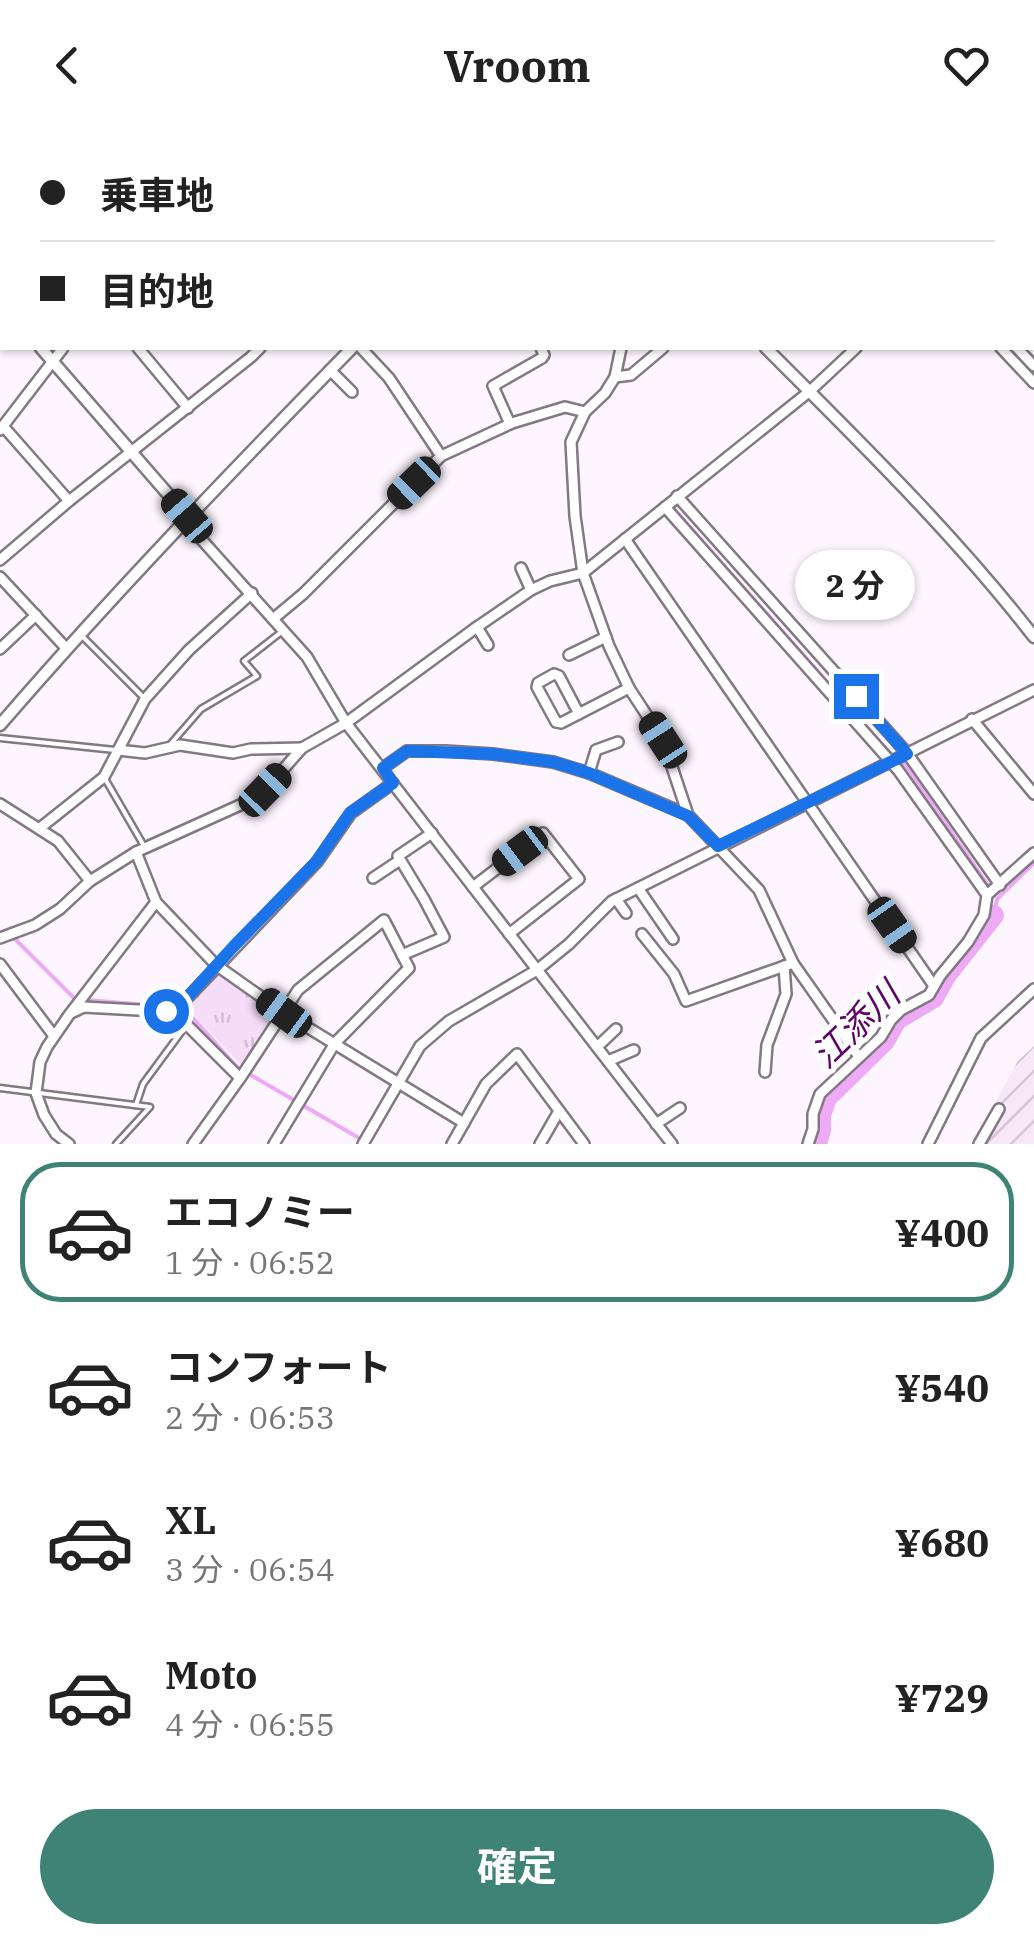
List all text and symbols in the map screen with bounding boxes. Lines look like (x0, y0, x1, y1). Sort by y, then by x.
text: Vroom (443, 36, 591, 94)
icon: back (40, 38, 95, 93)
icon: heart (939, 38, 994, 93)
text: 乗車地 (100, 170, 214, 219)
text: 目的地 (100, 266, 214, 315)
car (382, 451, 446, 515)
car (156, 484, 218, 548)
callout: 2 分 (796, 551, 916, 621)
text: 2 分 (826, 564, 884, 606)
route end (834, 674, 879, 719)
car (634, 707, 692, 773)
car (233, 758, 297, 822)
car (487, 821, 553, 881)
car (863, 892, 921, 958)
water label: 江添川 (802, 968, 912, 1077)
car (251, 983, 317, 1043)
route start (144, 989, 189, 1034)
icon: car (45, 1187, 135, 1277)
text: エコノミー (165, 1187, 355, 1236)
text: ¥400 (895, 1208, 989, 1257)
text: 1 分 · 06:52 (165, 1241, 335, 1283)
icon: car (45, 1342, 135, 1432)
text: コンフォート (165, 1342, 392, 1391)
text: ¥540 (895, 1363, 989, 1412)
text: 2 分 · 06:53 (165, 1396, 335, 1438)
text: XL (165, 1495, 216, 1544)
icon: car (45, 1497, 135, 1587)
text: ¥680 (895, 1518, 989, 1567)
text: 3 分 · 06:54 (165, 1548, 335, 1590)
text: Moto (165, 1650, 257, 1699)
icon: car (45, 1652, 135, 1742)
text: ¥729 (895, 1673, 989, 1722)
text: 4 分 · 06:55 (165, 1703, 335, 1745)
button: 確定 (40, 1809, 994, 1924)

